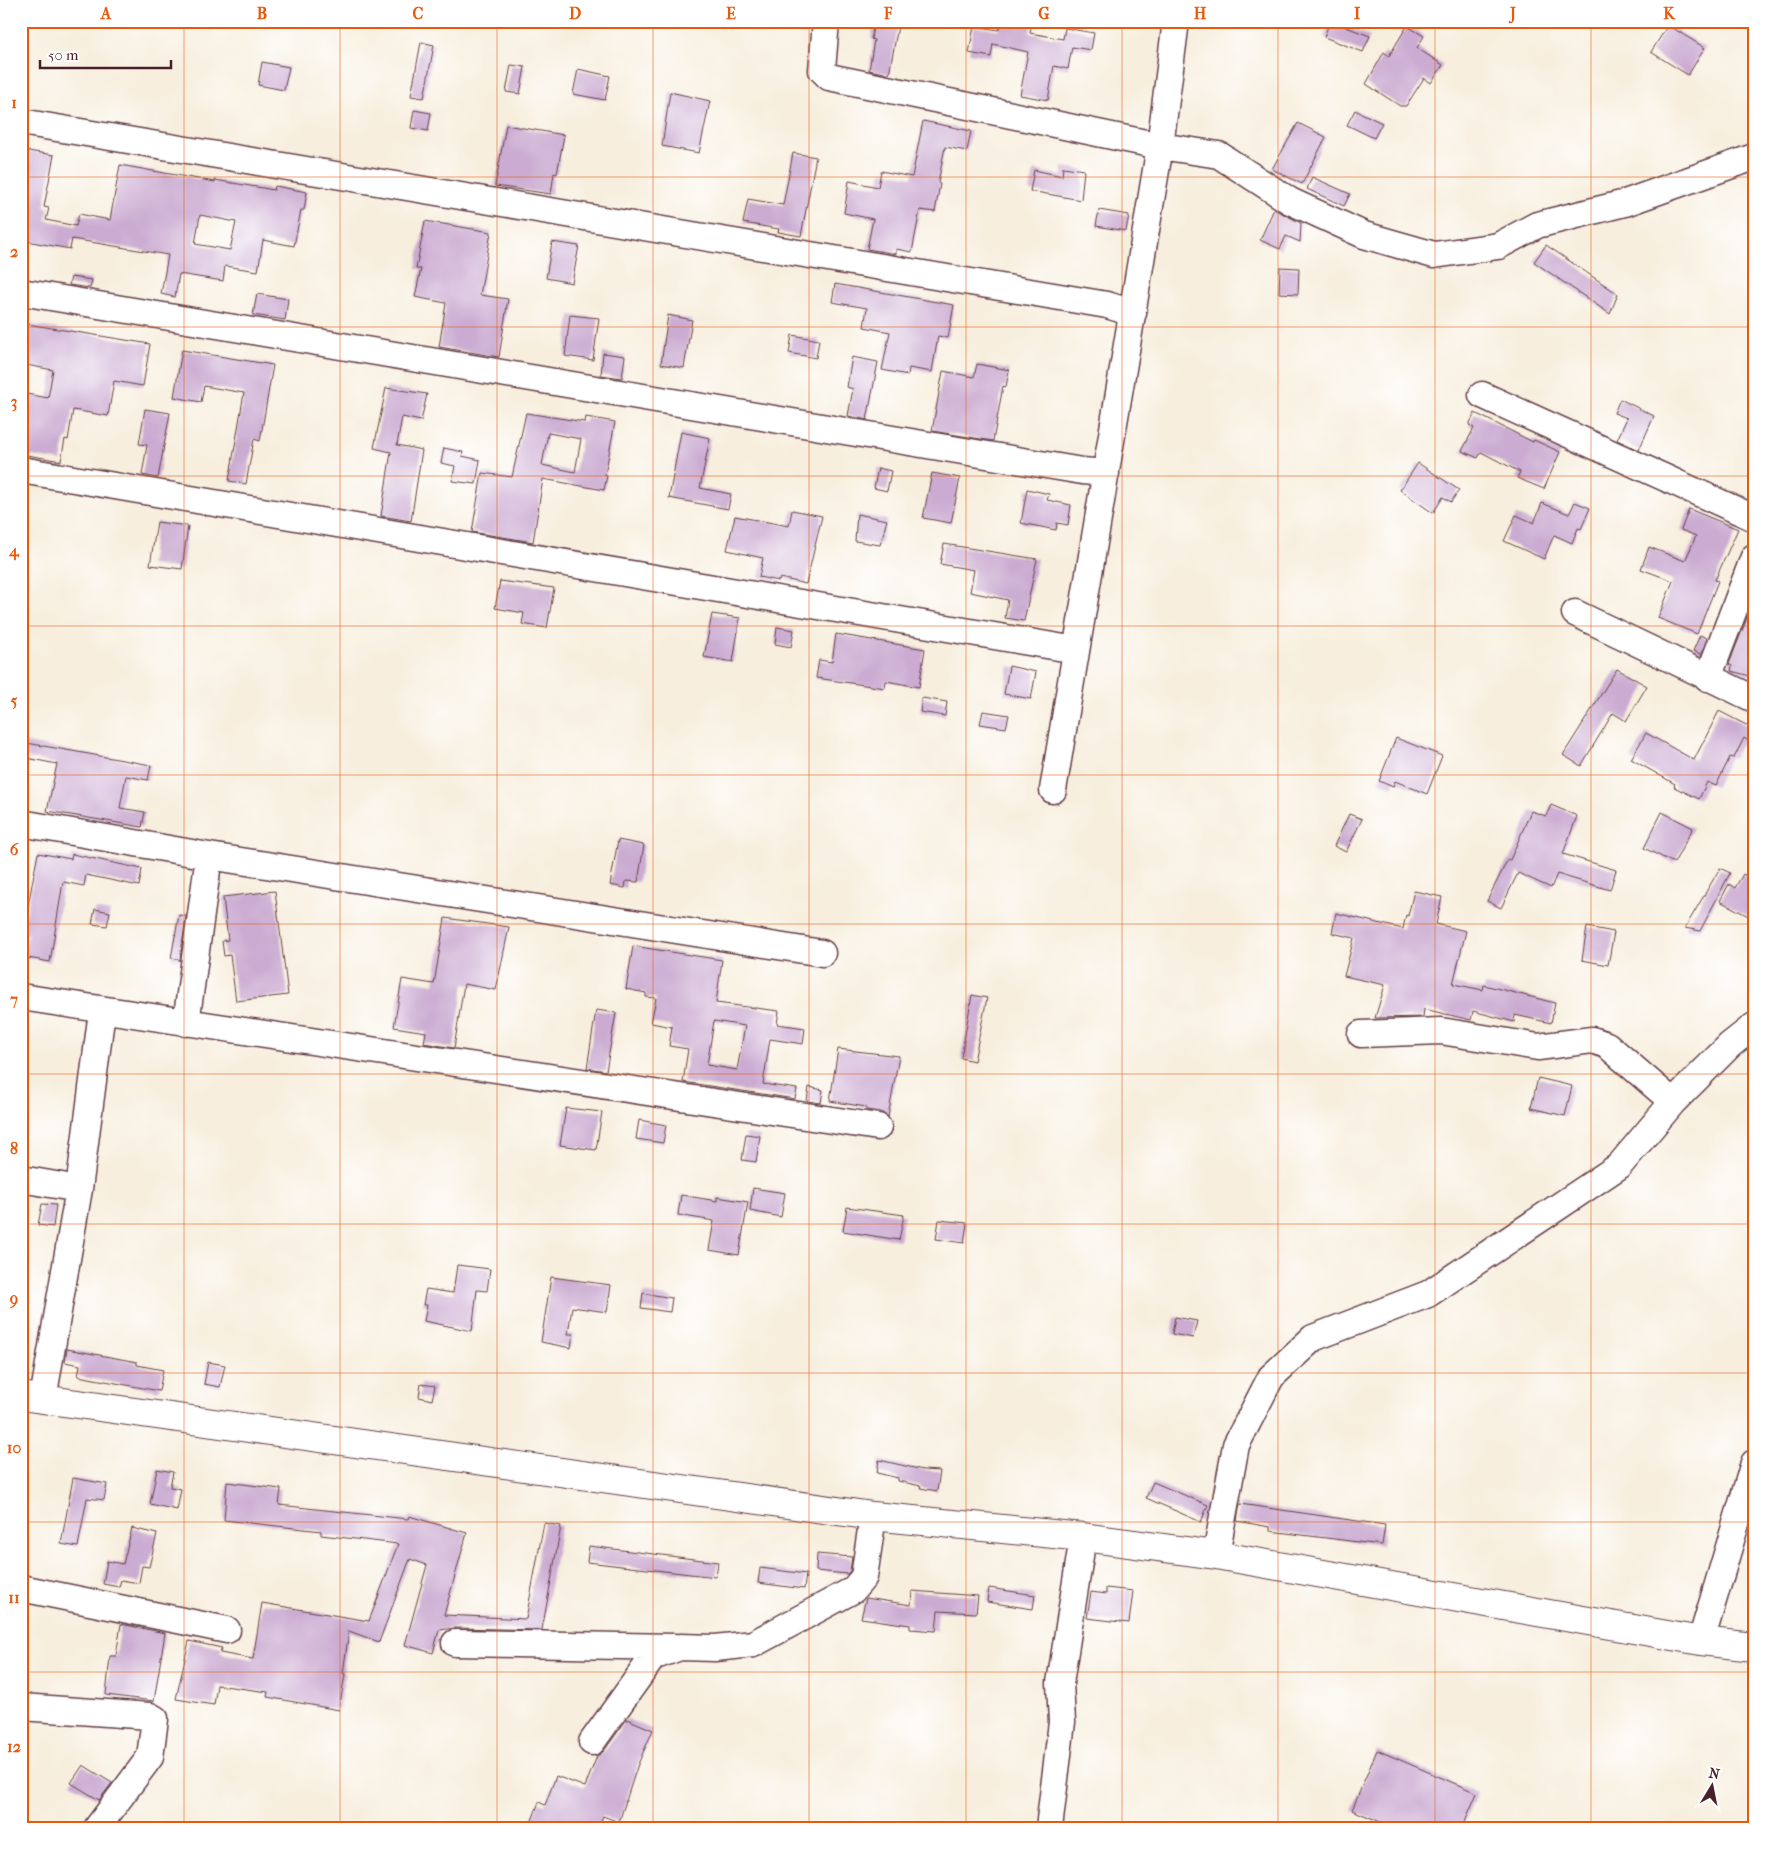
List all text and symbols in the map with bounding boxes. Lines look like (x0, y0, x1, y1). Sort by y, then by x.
text: A (100, 4, 112, 23)
text: B (257, 4, 267, 23)
text: C (413, 4, 424, 23)
text: D (569, 4, 581, 23)
text: E (726, 4, 736, 23)
text: F (883, 4, 893, 23)
text: G (1038, 4, 1050, 23)
text: H (1194, 4, 1207, 23)
text: I (1354, 4, 1361, 23)
text: J (1508, 4, 1516, 24)
text: K (1663, 4, 1676, 23)
scale bar (40, 38, 171, 70)
text: 50 m (48, 46, 79, 64)
text: 1 (11, 93, 17, 112)
text: 2 (10, 242, 18, 261)
text: 3 (11, 392, 17, 412)
text: 4 (8, 541, 20, 561)
text: 5 (11, 691, 18, 710)
text: 6 (10, 840, 19, 859)
text: 7 (9, 990, 18, 1009)
text: 8 (10, 1139, 18, 1158)
text: 9 (9, 1289, 18, 1309)
text: 10 (7, 1438, 21, 1457)
text: 11 (8, 1588, 20, 1607)
text: 12 (7, 1737, 21, 1756)
north arrow (1688, 1762, 1738, 1812)
text: N (1707, 1764, 1721, 1783)

